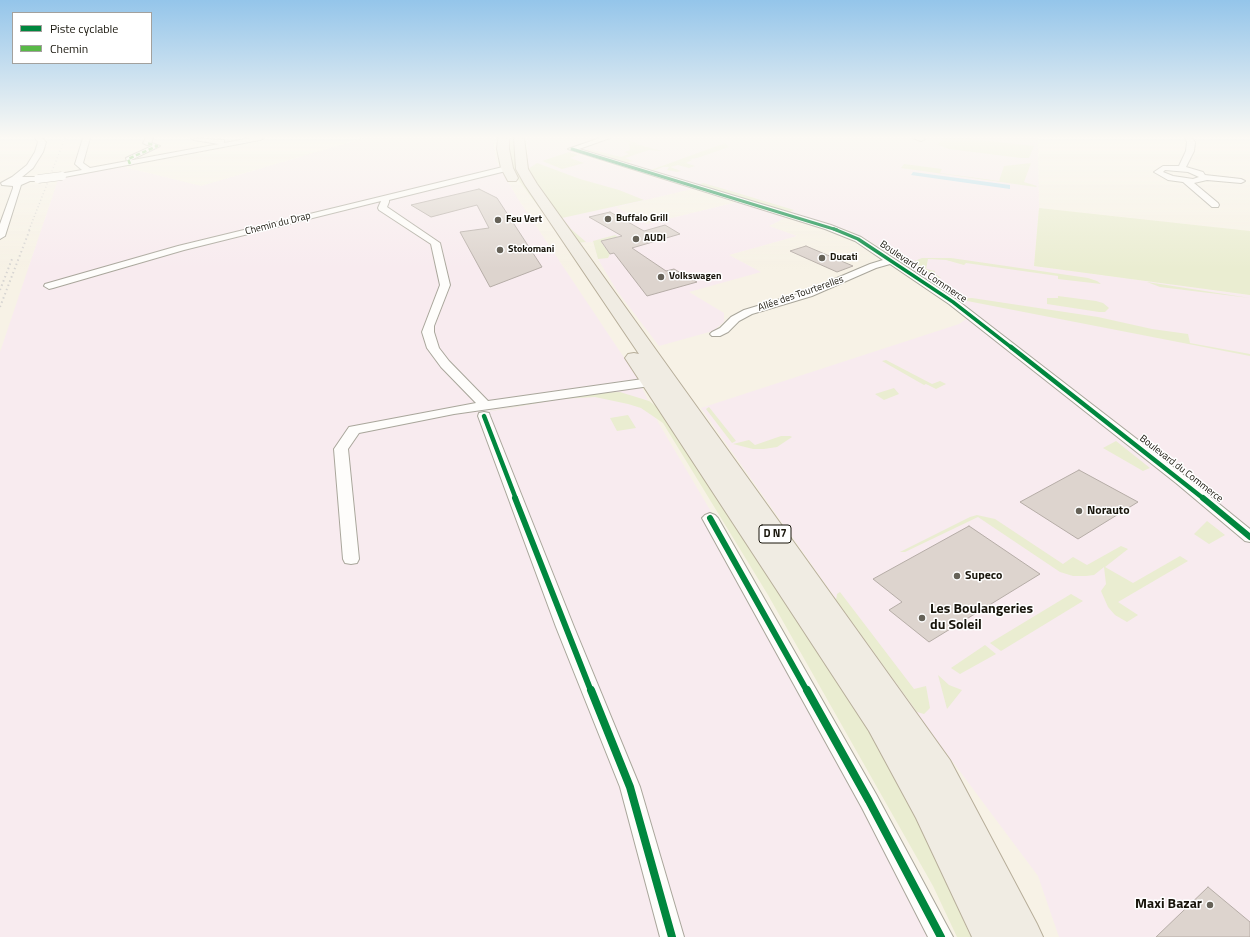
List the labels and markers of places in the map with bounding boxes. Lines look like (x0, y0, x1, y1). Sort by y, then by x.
place label: Buffalo Grill (616, 213, 668, 225)
place label: Feu Vert (506, 214, 542, 226)
marker: Buffalo Grill (603, 214, 613, 224)
marker: Feu Vert (493, 215, 503, 225)
place label: AUDI (644, 233, 666, 245)
marker: AUDI (631, 234, 641, 244)
place label: Stokomani (508, 244, 554, 256)
marker: Stokomani (495, 245, 505, 255)
place label: Ducati (830, 252, 858, 264)
marker: Ducati (817, 253, 827, 263)
place label: Volkswagen (669, 271, 721, 283)
marker: Volkswagen (656, 272, 666, 282)
place label: Norauto (1087, 504, 1130, 518)
marker: Norauto (1074, 506, 1084, 516)
place label: Supeco (965, 569, 1002, 583)
marker: Supeco (952, 571, 962, 581)
place label: Les Boulangeries du Soleil (930, 602, 1033, 634)
marker: Les Boulangeries du Soleil (917, 613, 927, 623)
place label: Maxi Bazar (1135, 897, 1202, 913)
marker: Maxi Bazar (1205, 900, 1215, 910)

